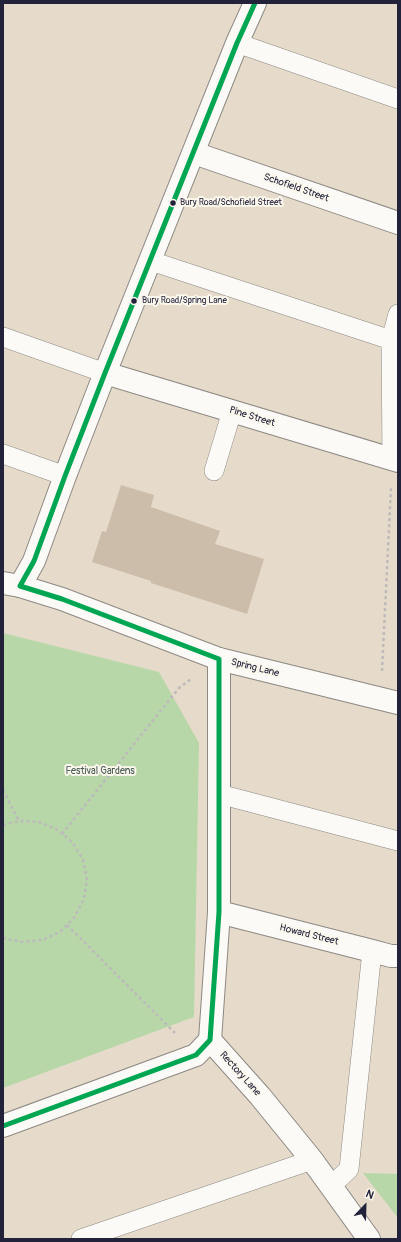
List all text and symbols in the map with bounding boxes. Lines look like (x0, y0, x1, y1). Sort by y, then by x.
street label: Schofield Street (262, 171, 330, 205)
marker: Bury Road/Schofield Street (168, 198, 178, 208)
place label: Bury Road/Schofield Street (180, 198, 282, 208)
marker: Bury Road/Spring Lane (129, 296, 139, 306)
place label: Bury Road/Spring Lane (142, 296, 227, 306)
street label: Pine Street (228, 404, 276, 430)
street label: Spring Lane (230, 656, 280, 680)
park label: Festival Gardens (65, 765, 135, 777)
street label: Howard Street (278, 922, 340, 948)
street label: Rectory Lane (217, 1049, 263, 1099)
north arrow (345, 1186, 385, 1226)
text: N (364, 1187, 376, 1202)

